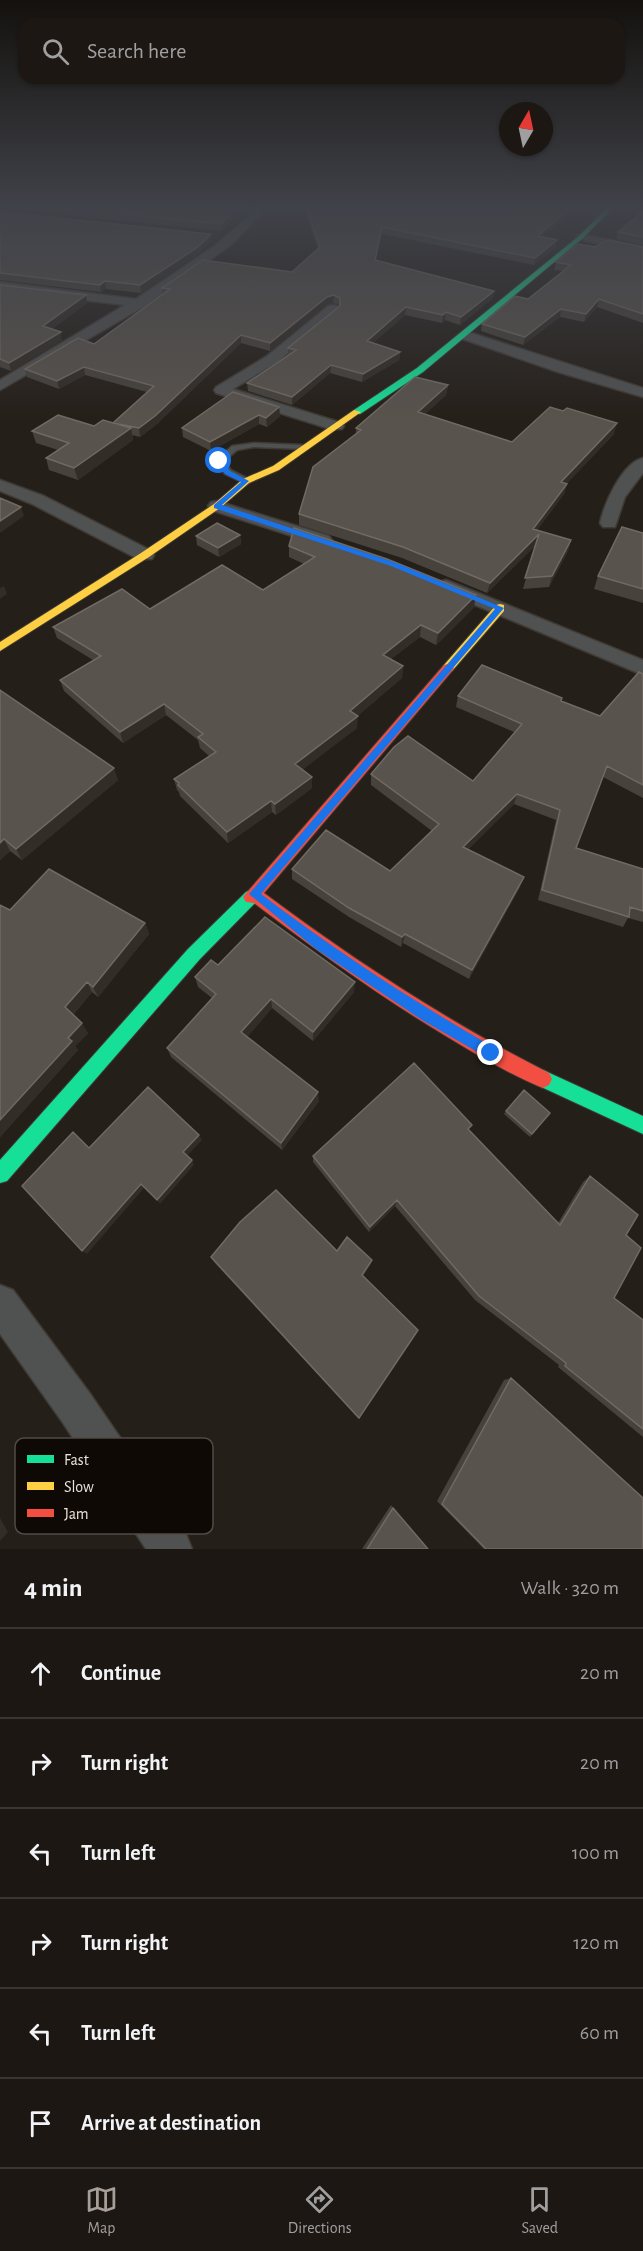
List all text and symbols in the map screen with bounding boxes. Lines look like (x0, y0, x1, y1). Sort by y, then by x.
search box (18, 18, 625, 84)
icon: search (39, 35, 72, 68)
text: Search here (87, 40, 186, 62)
north arrow (499, 102, 553, 156)
route start (205, 447, 231, 473)
route end (477, 1039, 503, 1065)
legend (15, 1438, 213, 1534)
text: Fast (64, 1452, 89, 1468)
text: Slow (64, 1479, 94, 1495)
text: Jam (64, 1506, 89, 1522)
text: 4 min (24, 1575, 83, 1601)
text: Walk · 320 m (521, 1578, 619, 1598)
icon: ahead (24, 1657, 57, 1690)
text: Continue (81, 1662, 161, 1684)
text: 20 m (580, 1663, 619, 1683)
icon: right (24, 1747, 57, 1780)
text: Turn right (81, 1752, 168, 1774)
text: 20 m (580, 1753, 619, 1773)
icon: left (24, 1837, 57, 1870)
text: Turn left (81, 1842, 155, 1864)
text: 100 m (572, 1843, 619, 1863)
icon: right (24, 1927, 57, 1960)
text: Turn right (81, 1932, 168, 1954)
text: 120 m (573, 1933, 619, 1953)
icon: left (24, 2017, 57, 2050)
text: Turn left (81, 2022, 155, 2044)
text: 60 m (580, 2023, 619, 2043)
icon: arrive (24, 2107, 57, 2140)
text: Arrive at destination (81, 2112, 261, 2134)
tab: Map (85, 2183, 118, 2238)
tab: Directions (288, 2183, 352, 2238)
tab: Saved (521, 2183, 558, 2238)

